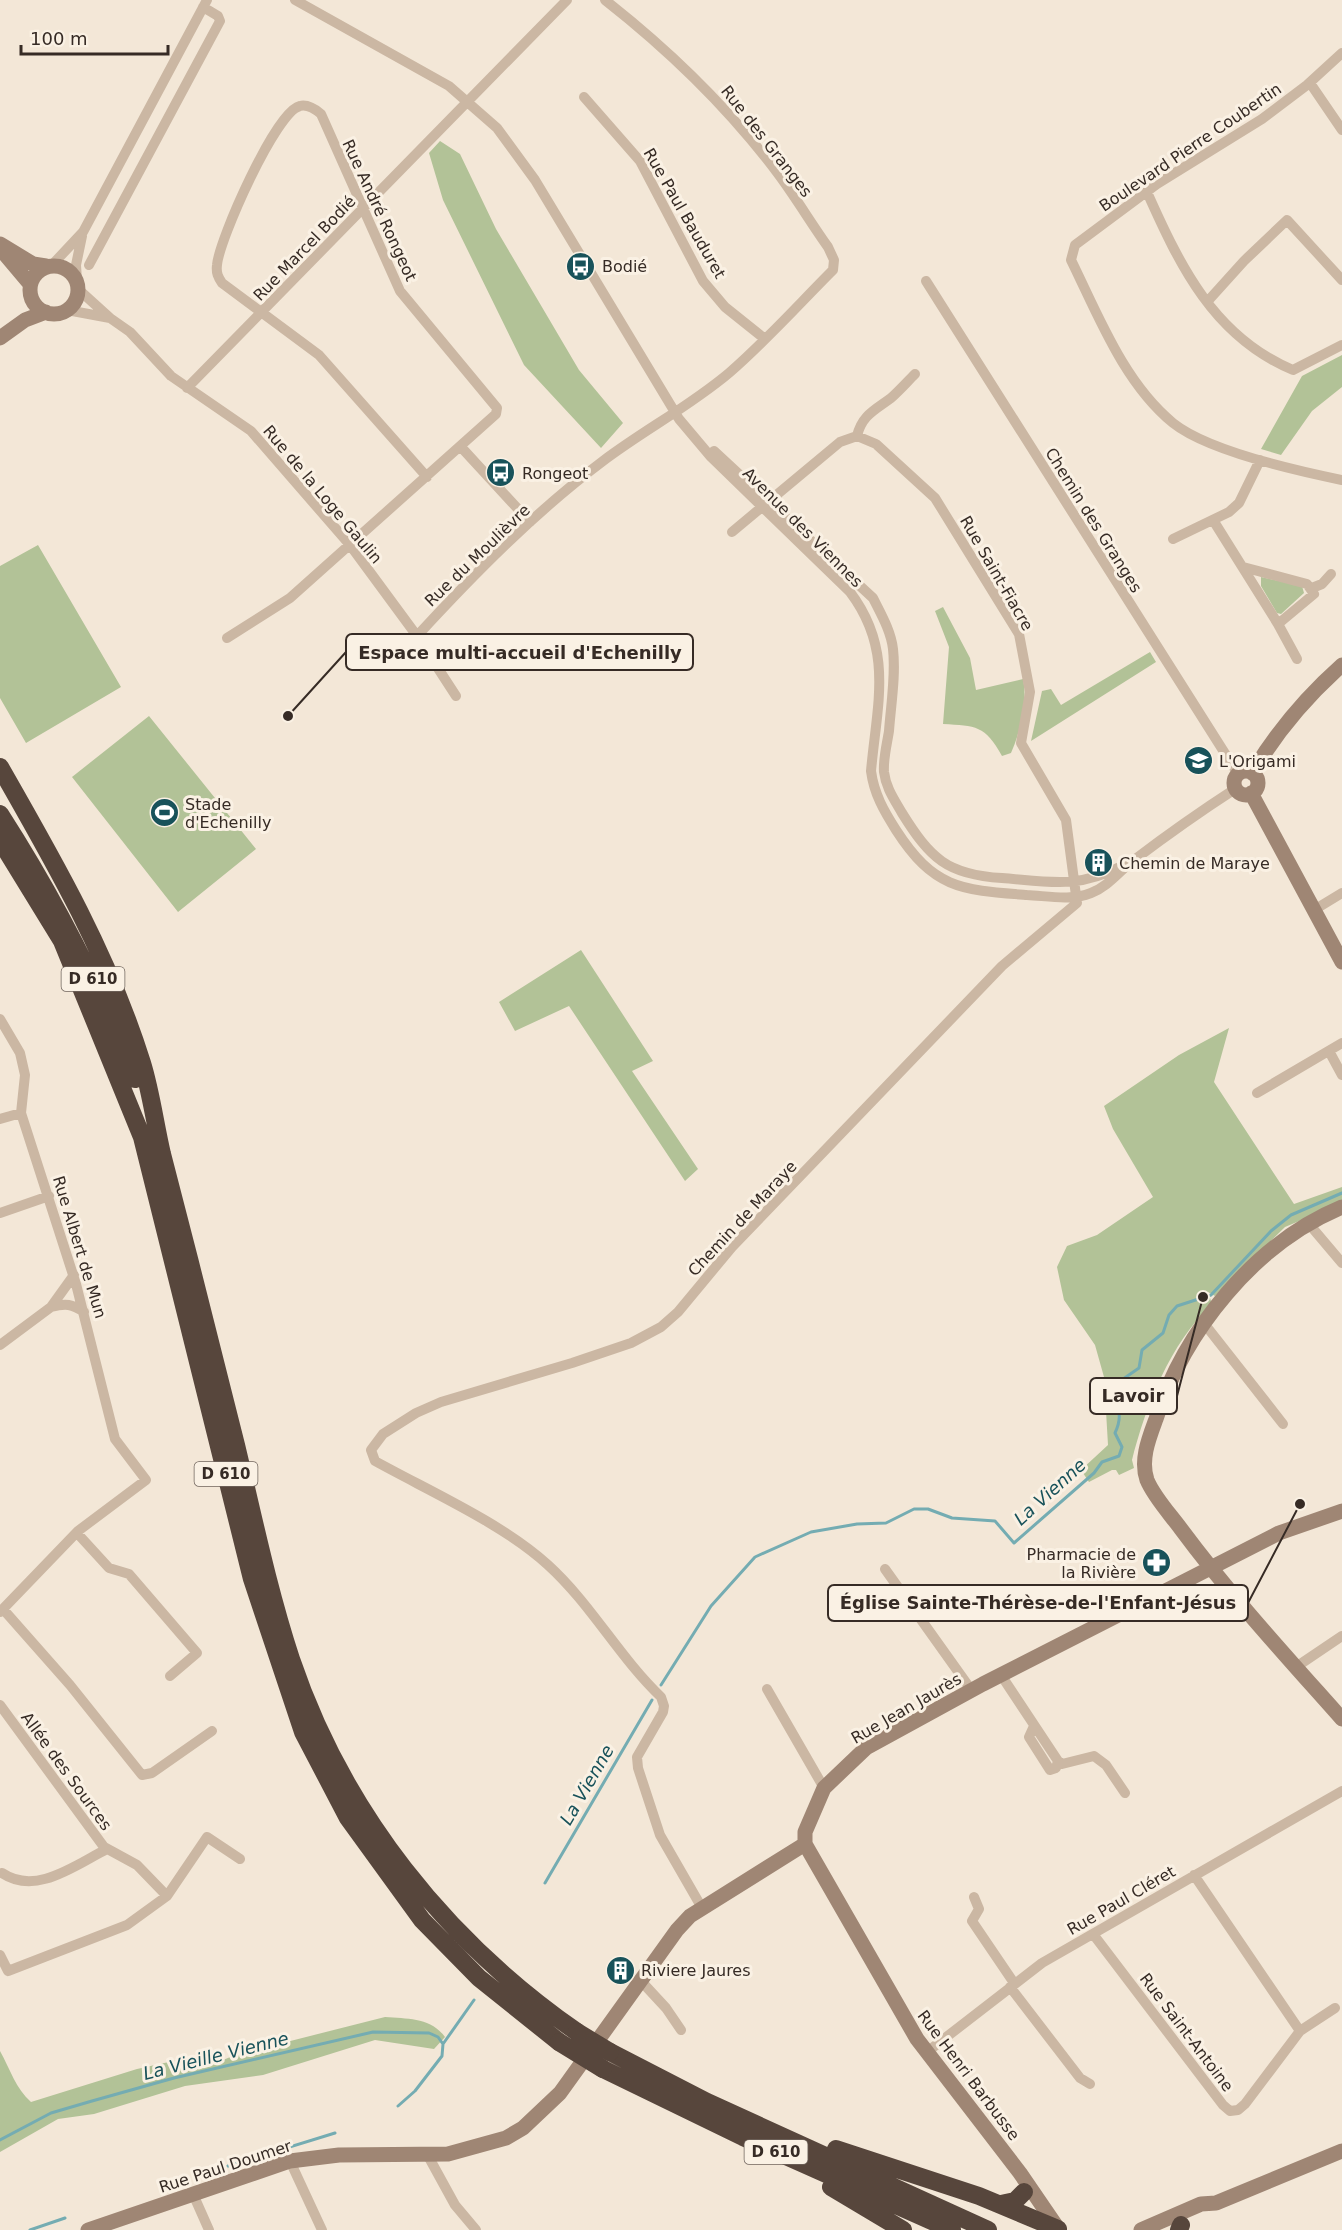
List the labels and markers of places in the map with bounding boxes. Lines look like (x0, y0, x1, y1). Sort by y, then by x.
bus stop icon: Bodié (565, 250, 597, 282)
place label: Bodié (602, 257, 647, 276)
bus stop icon: Rongeot (485, 457, 517, 489)
place label: Rongeot (522, 464, 588, 483)
callout: Espace multi-accueil d'Echenilly (346, 634, 693, 670)
school or university icon: L'Origami (1182, 745, 1214, 777)
place label: L'Origami (1219, 752, 1296, 771)
place label: Stade d'Echenilly (185, 795, 271, 832)
sports icon: Stade d'Echenilly (148, 797, 180, 829)
building icon: Chemin de Maraye (1082, 847, 1114, 879)
place label: Chemin de Maraye (1119, 854, 1270, 873)
callout: Lavoir (1090, 1378, 1177, 1414)
place label: Pharmacie de la Rivière (1027, 1545, 1136, 1582)
pharmacy icon: Pharmacie de la Rivière (1141, 1547, 1173, 1579)
callout: Église Sainte-Thérèse-de-l'Enfant-Jésus (828, 1585, 1248, 1621)
building icon: Riviere Jaures (604, 1954, 636, 1986)
place label: Riviere Jaures (641, 1961, 751, 1980)

